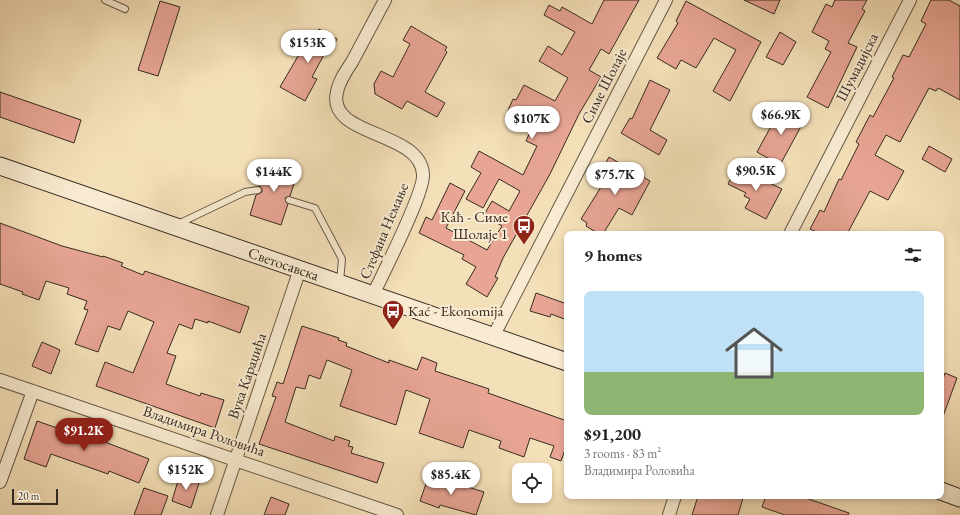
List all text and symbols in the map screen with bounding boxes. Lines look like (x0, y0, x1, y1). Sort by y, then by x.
street label: Шумадијска (831, 29, 882, 104)
pin: $153K (280, 30, 336, 64)
text: $153K (290, 34, 326, 51)
street label: Симе Шолаје (577, 45, 631, 126)
pin: $66.9K (748, 102, 814, 136)
pin: $107K (504, 106, 560, 140)
text: $66.9K (761, 106, 801, 123)
text: $107K (514, 110, 550, 127)
pin: $90.5K (723, 158, 789, 192)
pin: $144K (246, 159, 302, 193)
pin: $75.7K (582, 162, 648, 196)
text: $90.5K (736, 162, 776, 179)
text: $144K (256, 163, 292, 180)
text: $75.7K (595, 166, 635, 183)
street label: Стефана Немање (355, 180, 412, 282)
place label: Каћ - Симе Шолаје 1 (440, 207, 508, 243)
bus stop icon: Каћ - Симе Шолаје 1 (511, 213, 537, 246)
street label: Светосавска (246, 243, 322, 285)
text: 9 homes (584, 244, 642, 266)
icon: filters (902, 244, 924, 266)
bus stop icon: Kać - Ekonomija (380, 298, 406, 331)
place label: Kać - Ekonomija (408, 301, 503, 320)
icon: home (718, 317, 790, 389)
street label: Вука Караџића (223, 330, 270, 421)
street label: Владимира Роловића (141, 401, 268, 460)
pin: $91.2K (51, 418, 117, 452)
text: $91.2K (64, 422, 104, 439)
text: $91,200 (584, 423, 641, 445)
text: 3 rooms · 83 m² (584, 445, 661, 462)
pin: $152K (158, 457, 214, 491)
text: $152K (168, 461, 204, 478)
pin: $85.4K (418, 462, 484, 496)
text: Владимира Роловића (584, 462, 695, 479)
map controls (512, 463, 552, 503)
button: locate (512, 463, 552, 503)
text: $85.4K (431, 466, 471, 483)
scale bar (12, 487, 58, 506)
text: 20 m (18, 489, 39, 503)

